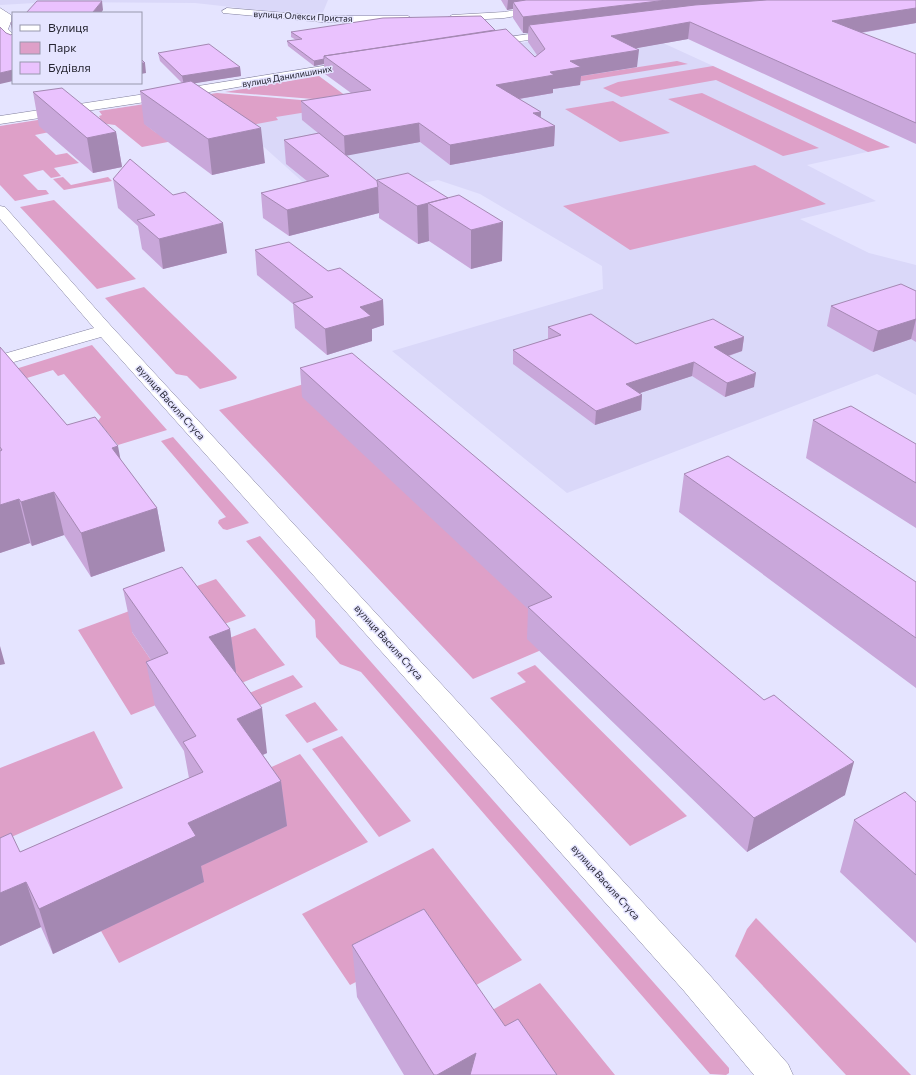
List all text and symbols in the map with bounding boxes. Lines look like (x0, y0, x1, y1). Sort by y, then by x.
street label: вулиця Олекси Пристая (253, 8, 353, 24)
legend (12, 12, 142, 84)
text: Вулиця (48, 20, 89, 34)
text: Парк (48, 40, 77, 54)
text: Будівля (48, 60, 91, 74)
street label: вулиця Данилишиних (241, 63, 333, 89)
street label: вулиця Василя Стуса (134, 362, 208, 442)
street label: вулиця Василя Стуса (352, 602, 426, 682)
street label: вулиця Василя Стуса (569, 842, 643, 922)

